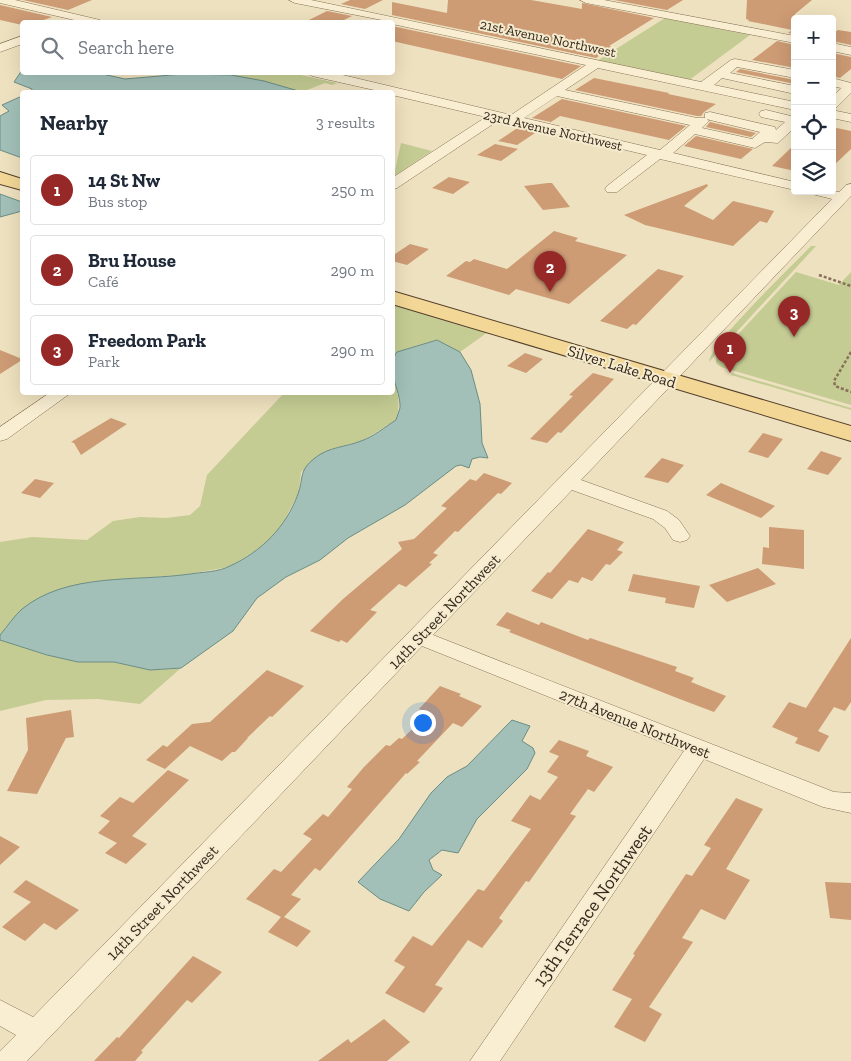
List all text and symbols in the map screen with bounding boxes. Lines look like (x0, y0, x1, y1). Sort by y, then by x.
map controls (791, 15, 836, 195)
button: + (791, 15, 836, 60)
street label: 21st Avenue Northwest (478, 16, 618, 61)
search box (20, 20, 395, 75)
icon: search (38, 34, 66, 62)
text: Search here (78, 36, 174, 59)
button: − (791, 60, 836, 105)
button: locate (791, 105, 836, 150)
street label: 23rd Avenue Northwest (482, 106, 625, 155)
text: Nearby (40, 110, 108, 135)
text: 3 results (316, 113, 375, 132)
button: layers (791, 150, 836, 195)
text: 14 St Nw (88, 169, 160, 192)
text: 1 (54, 181, 60, 200)
text: 250 m (331, 181, 374, 200)
text: Bus stop (88, 192, 147, 211)
text: Bru House (88, 249, 176, 272)
pin: 2 (534, 251, 566, 292)
text: 2 (53, 261, 61, 280)
text: 290 m (331, 261, 374, 280)
text: Café (88, 272, 119, 291)
pin: 3 (778, 296, 810, 337)
text: Freedom Park (88, 329, 206, 352)
pin: 1 (714, 332, 746, 373)
text: 3 (53, 341, 61, 360)
text: 290 m (331, 341, 374, 360)
street label: Silver Lake Road (565, 341, 679, 392)
text: Park (88, 352, 120, 371)
street label: 14th Street Northwest (385, 550, 504, 673)
street label: 27th Avenue Northwest (556, 684, 713, 763)
your location (410, 710, 436, 736)
street label: 13th Terrace Northwest (528, 820, 657, 991)
street label: 14th Street Northwest (103, 841, 222, 964)

